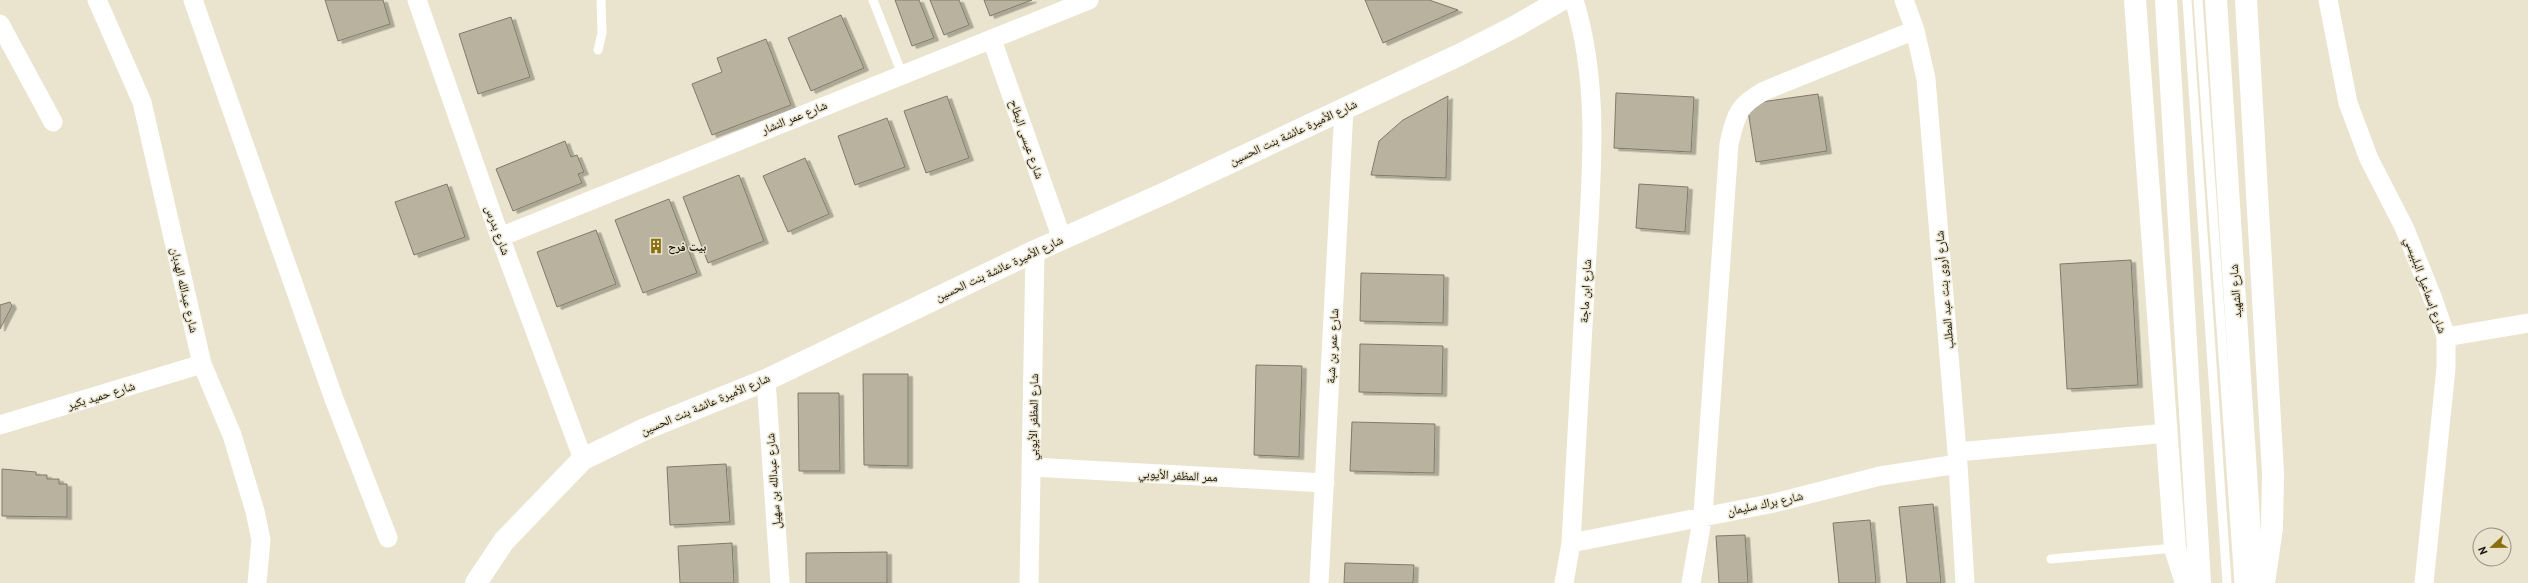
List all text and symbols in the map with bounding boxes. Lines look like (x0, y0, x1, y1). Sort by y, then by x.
street label: شارع الأميرة عائشة بنت الحسين (1227, 96, 1360, 169)
street label: شارع عمر النشار (758, 97, 830, 138)
street label: شارع عيسى البطاح (1005, 97, 1048, 181)
street label: شارع بدرس (481, 203, 514, 257)
street label: شارع أروى بنت عبد المطلب (1931, 230, 1958, 350)
street label: شارع الأميرة عائشة بنت الحسين (933, 232, 1066, 305)
street label: شارع إسماعيل البلبيسي (2399, 235, 2450, 336)
building icon: بيت فرح (647, 237, 665, 255)
place label: بيت فرح (668, 239, 706, 255)
street label: شارع عبدالله الهدبان (167, 246, 202, 335)
street label: شارع ابن ماجة (1576, 259, 1595, 323)
street label: شارع الشهيد (2226, 263, 2245, 318)
street label: شارع عمر بن شبة (1323, 308, 1342, 384)
street label: شارع الأميرة عائشة بنت الحسين (638, 370, 773, 439)
street label: شارع المظفر الأيوبي (1025, 373, 1044, 461)
street label: شارع حميد بكير (64, 378, 137, 414)
street label: شارع عبدالله بن سهيل (762, 433, 785, 529)
street label: ممر المظفر الأيوبي (1138, 465, 1218, 488)
street label: شارع براك سليمان (1726, 488, 1805, 519)
north arrow (2472, 527, 2512, 567)
text: N (2475, 545, 2491, 557)

